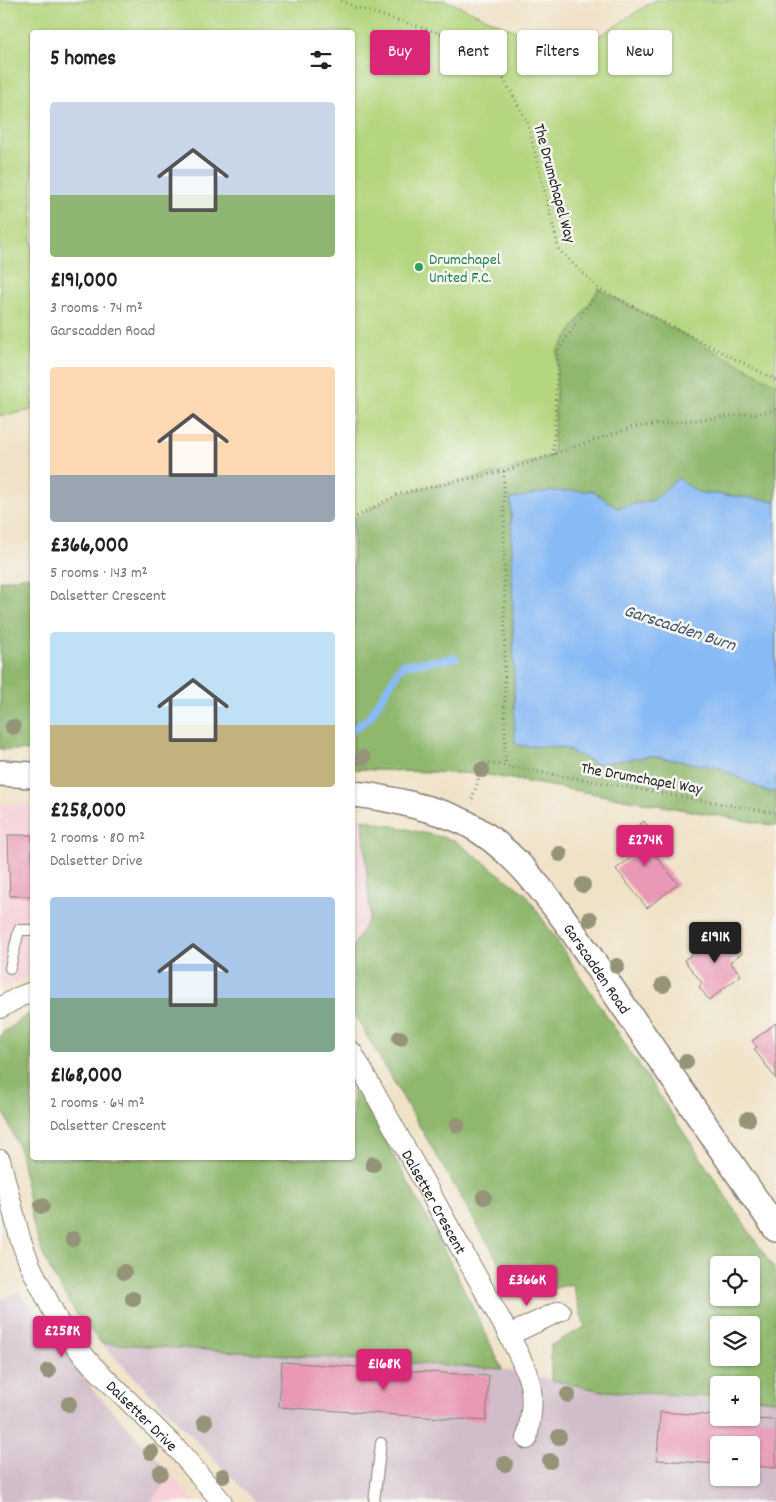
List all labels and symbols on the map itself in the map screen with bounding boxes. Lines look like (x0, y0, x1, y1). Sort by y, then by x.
street label: The Drumchapel Way (527, 121, 581, 246)
place label: Drumchapel United F.C. (429, 249, 501, 290)
marker: Drumchapel United F.C. (413, 261, 425, 273)
water label: Garscadden Burn (620, 600, 739, 659)
street label: The Drumchapel Way (579, 757, 705, 802)
pin: £274K (610, 824, 680, 867)
street label: Garscadden Road (556, 919, 635, 1019)
pin: £191K (680, 922, 750, 964)
street label: Dalsetter Crescent (395, 1146, 471, 1259)
pin: £366K (492, 1264, 562, 1307)
pin: £258K (27, 1316, 97, 1358)
pin: £168K (349, 1348, 419, 1391)
street label: Dalsetter Drive (100, 1376, 182, 1458)

